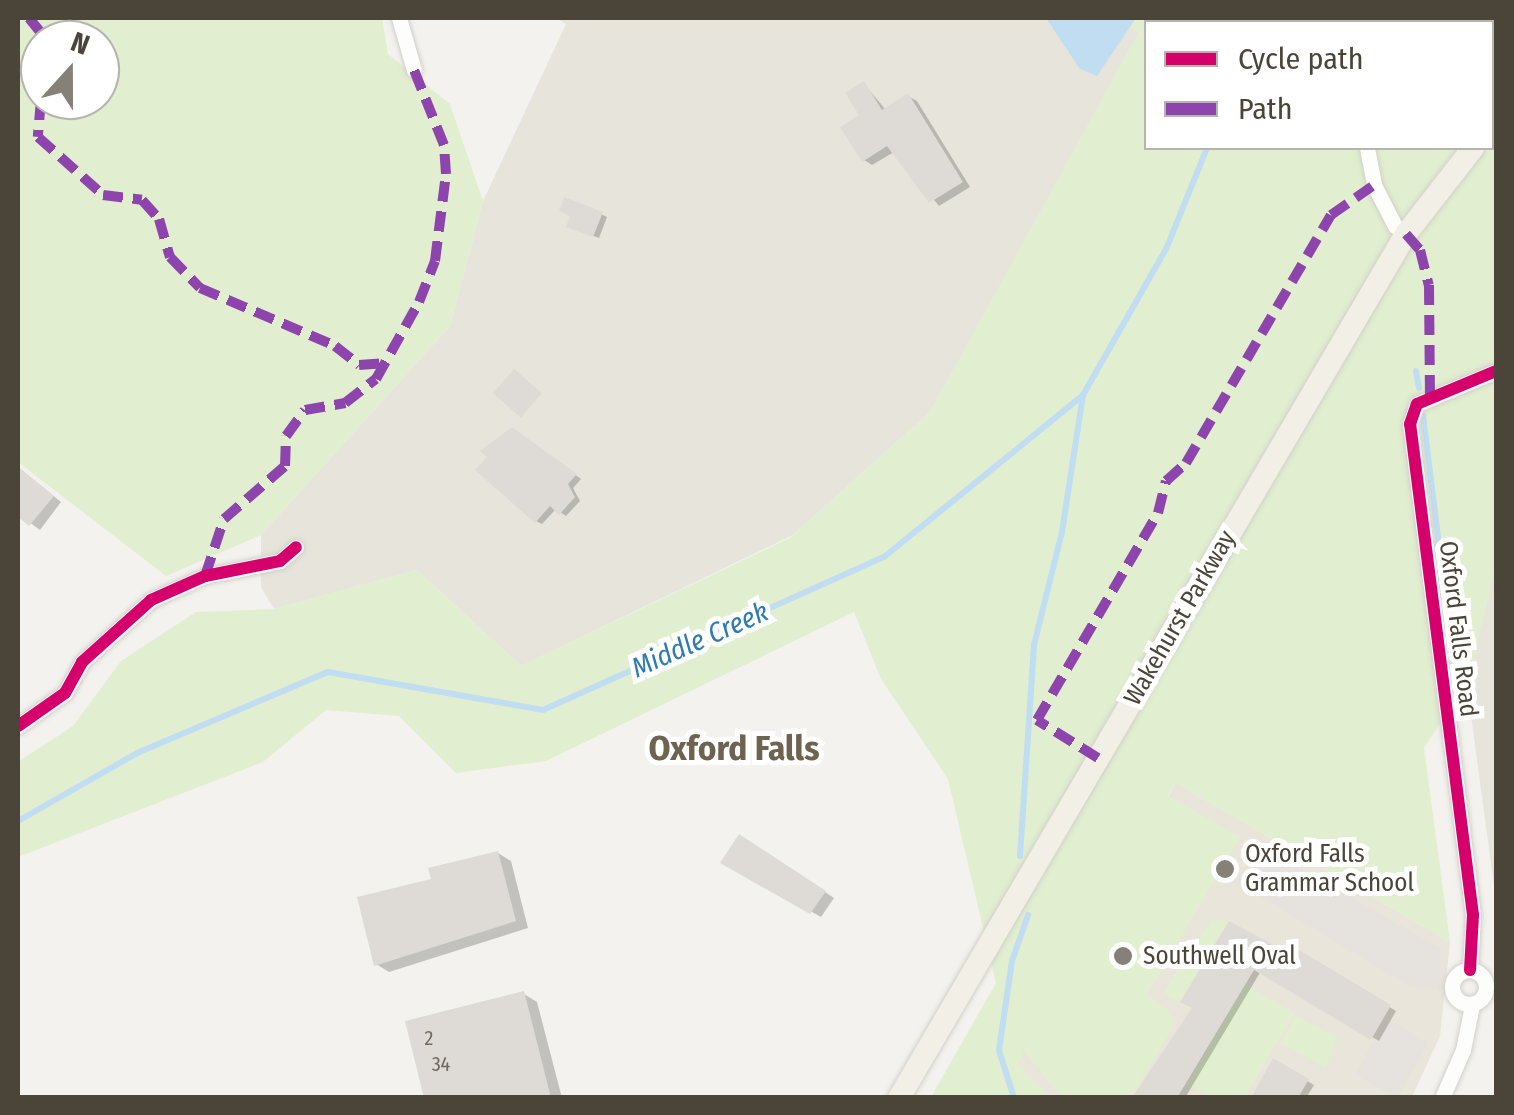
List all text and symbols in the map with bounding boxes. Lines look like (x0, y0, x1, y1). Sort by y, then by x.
north arrow (20, 20, 120, 120)
legend (1144, 20, 1494, 150)
text: N (66, 25, 94, 62)
text: Cycle path (1238, 41, 1364, 77)
text: Path (1238, 91, 1292, 127)
street label: Wakehurst Parkway (1118, 525, 1242, 711)
street label: Oxford Falls Road (1432, 539, 1484, 719)
water label: Middle Creek (626, 595, 774, 685)
district label: Oxford Falls (649, 727, 819, 769)
place label: Oxford Falls Grammar School (1245, 840, 1414, 899)
marker: Oxford Falls Grammar School (1214, 858, 1236, 880)
place label: Southwell Oval (1143, 941, 1296, 971)
marker: Southwell Oval (1112, 945, 1134, 967)
house number: 2 (425, 1026, 433, 1050)
house number: 34 (432, 1052, 450, 1076)

